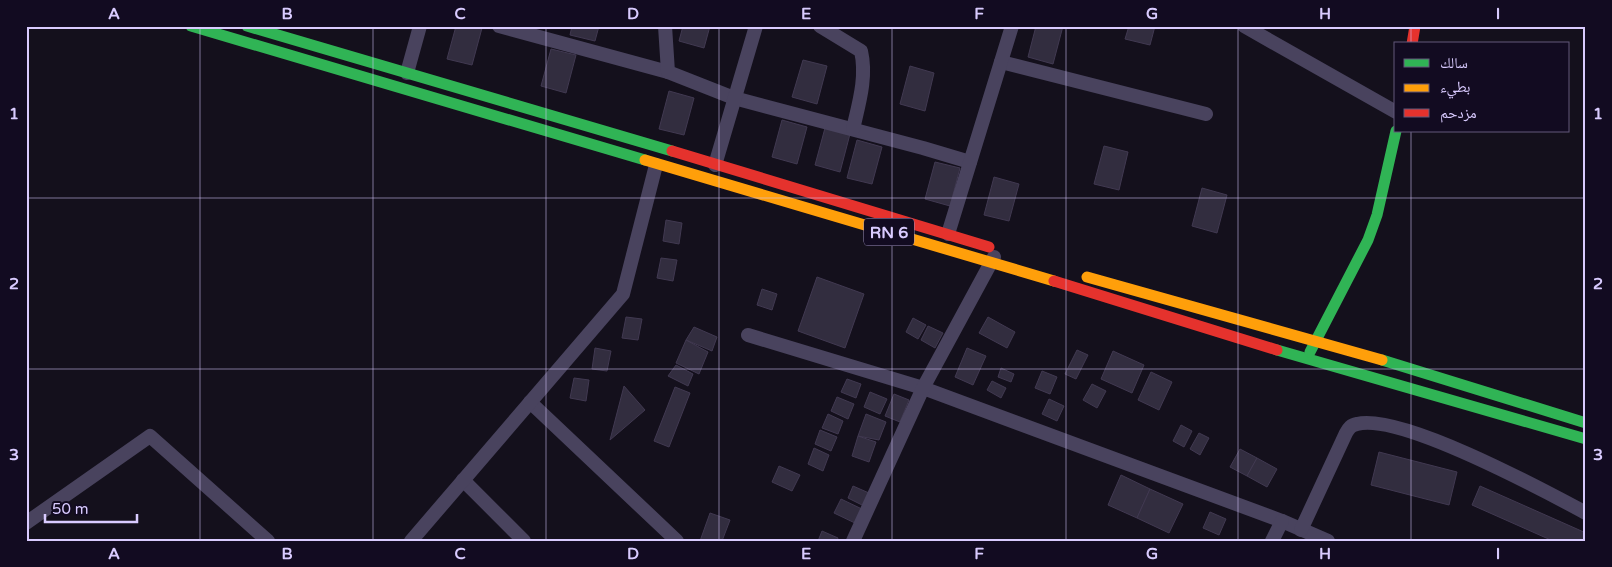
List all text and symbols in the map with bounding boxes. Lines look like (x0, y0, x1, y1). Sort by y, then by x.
text: A (108, 4, 120, 24)
text: B (281, 4, 293, 24)
text: C (454, 4, 466, 24)
text: D (627, 4, 639, 24)
text: E (801, 4, 811, 24)
text: F (974, 4, 984, 24)
text: G (1146, 4, 1158, 24)
text: H (1319, 4, 1331, 24)
text: I (1496, 4, 1500, 24)
legend (1394, 42, 1570, 132)
text: سالك (1440, 54, 1468, 72)
text: بطيء (1440, 78, 1470, 99)
text: 1 (9, 104, 19, 124)
text: مزدحم (1440, 104, 1477, 123)
text: 1 (1593, 104, 1603, 124)
road number: RN 6 (864, 218, 914, 246)
text: 2 (9, 274, 19, 294)
text: 2 (1593, 274, 1603, 294)
text: 3 (9, 445, 19, 465)
text: 3 (1593, 445, 1603, 465)
scale bar (45, 492, 138, 524)
text: 50 m (52, 500, 89, 518)
text: A (108, 544, 120, 564)
text: B (281, 544, 293, 564)
text: C (454, 544, 466, 564)
text: D (627, 544, 639, 564)
text: E (801, 544, 811, 564)
text: F (974, 544, 984, 564)
text: G (1146, 544, 1158, 564)
text: H (1319, 544, 1331, 564)
text: I (1496, 544, 1500, 564)

